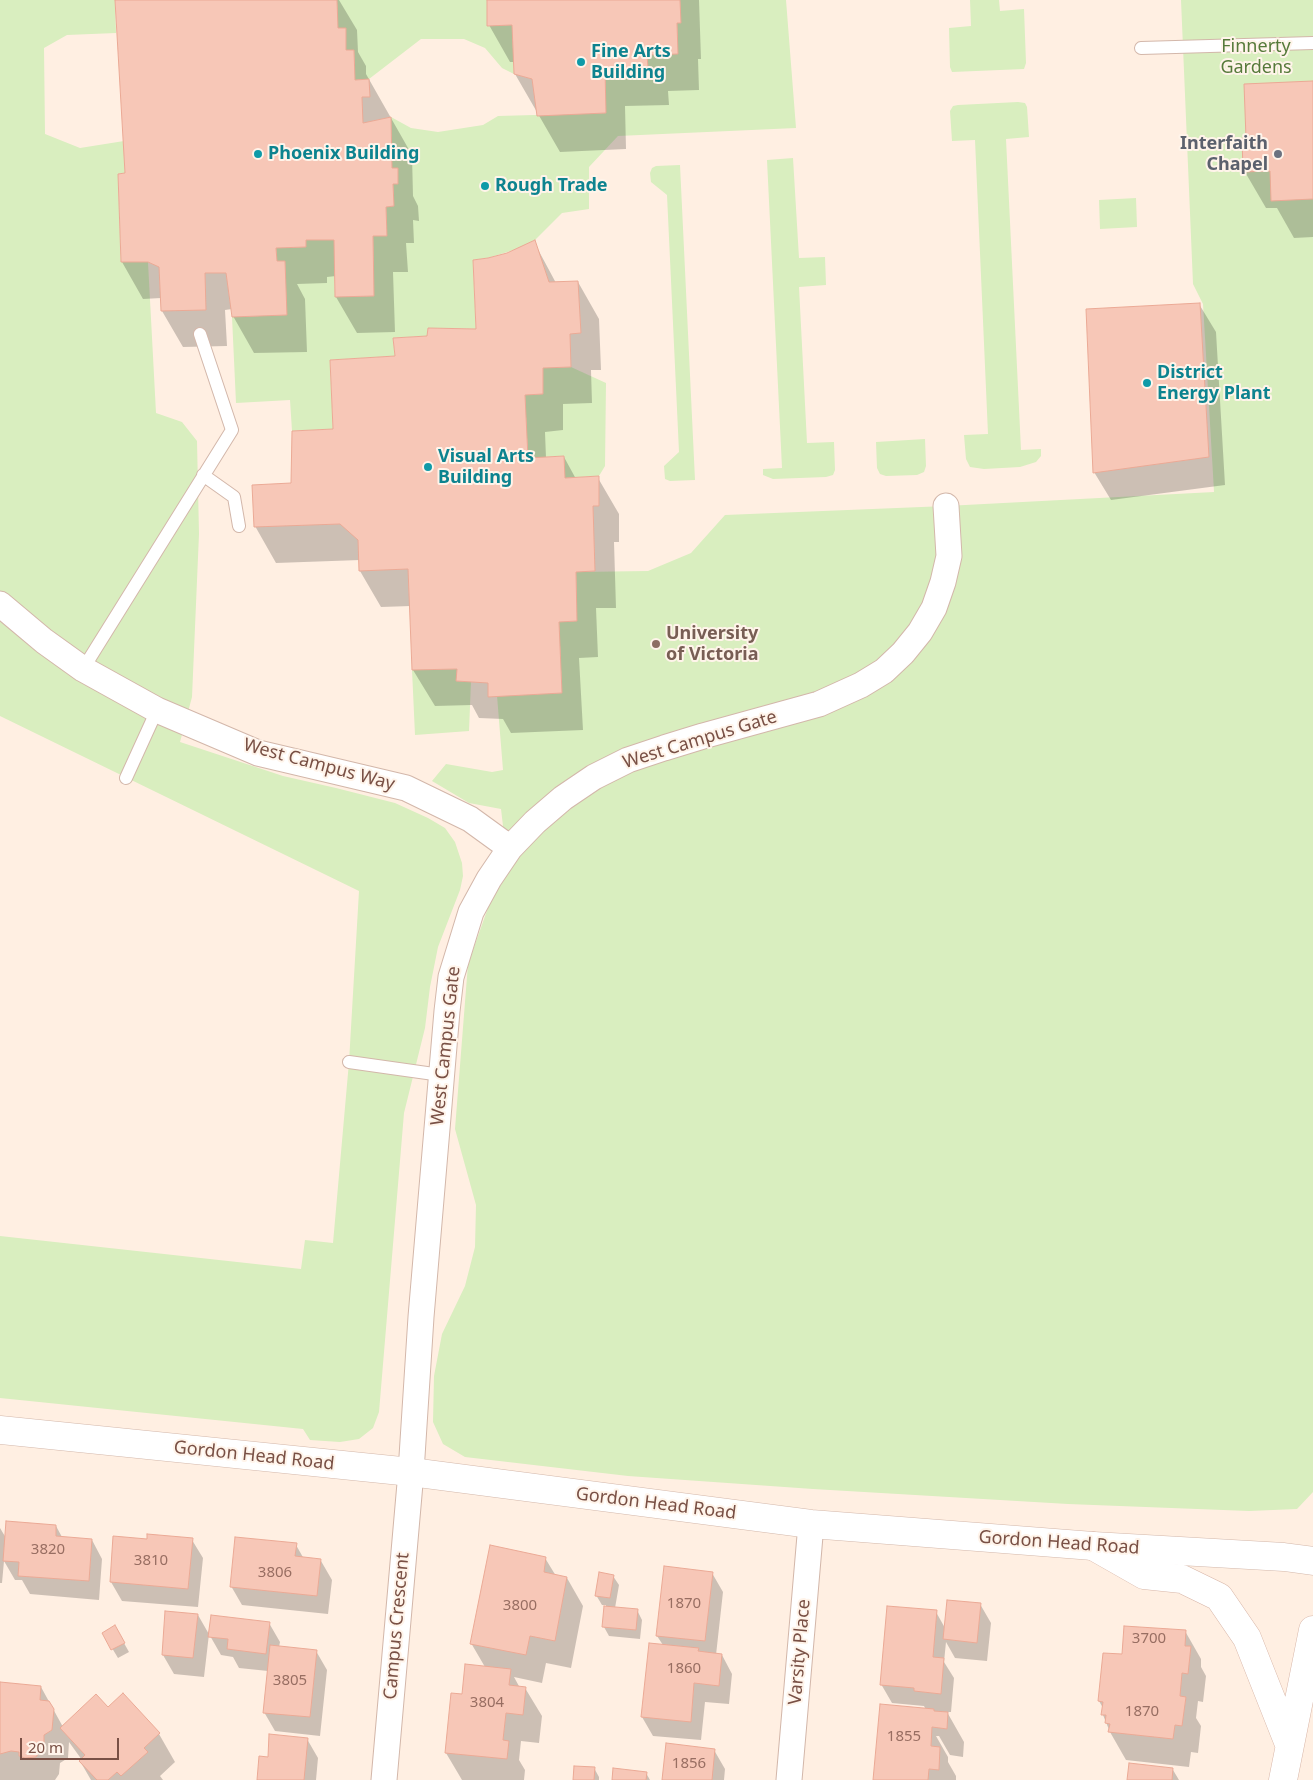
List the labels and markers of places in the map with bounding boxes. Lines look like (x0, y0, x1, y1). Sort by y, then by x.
place label: Fine Arts Building (591, 41, 671, 84)
marker: Fine Arts Building (575, 56, 587, 68)
place label: Interfaith Chapel (1180, 133, 1268, 176)
place label: Phoenix Building (268, 143, 419, 165)
marker: Phoenix Building (252, 148, 264, 160)
marker: Interfaith Chapel (1272, 148, 1284, 160)
place label: Rough Trade (495, 175, 608, 197)
marker: Rough Trade (479, 180, 491, 192)
place label: District Energy Plant (1157, 362, 1271, 404)
marker: District Energy Plant (1141, 377, 1153, 389)
place label: Visual Arts Building (438, 446, 534, 488)
marker: Visual Arts Building (422, 461, 434, 473)
place label: University of Victoria (666, 623, 759, 666)
marker: University of Victoria (650, 638, 662, 650)

